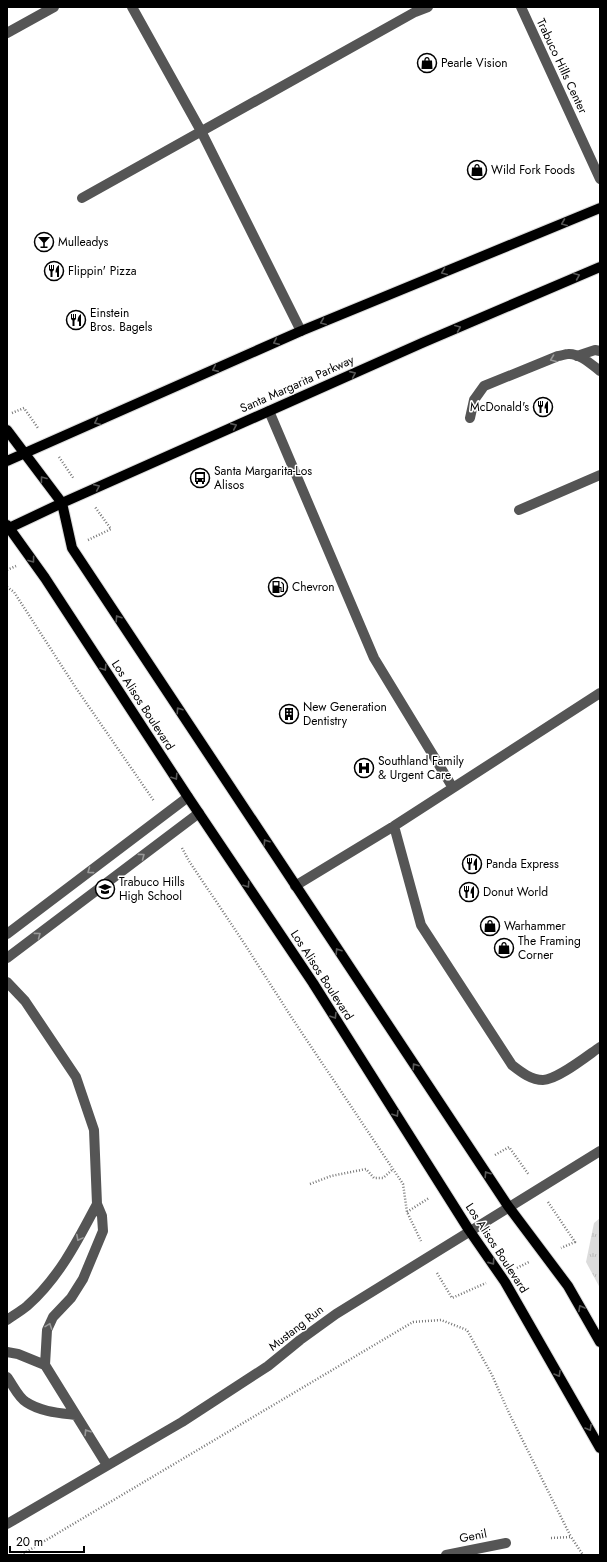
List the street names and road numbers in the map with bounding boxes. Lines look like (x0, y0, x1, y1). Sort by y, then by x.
street label: Trabuco Hills Center (532, 15, 592, 117)
street label: Santa Margarita Parkway (237, 350, 358, 417)
street label: Los Alisos Boulevard (107, 656, 179, 754)
street label: Los Alisos Boulevard (286, 926, 358, 1024)
street label: Los Alisos Boulevard (461, 1199, 533, 1297)
street label: Mustang Run (265, 1301, 327, 1355)
street label: Genil (458, 1525, 488, 1547)

